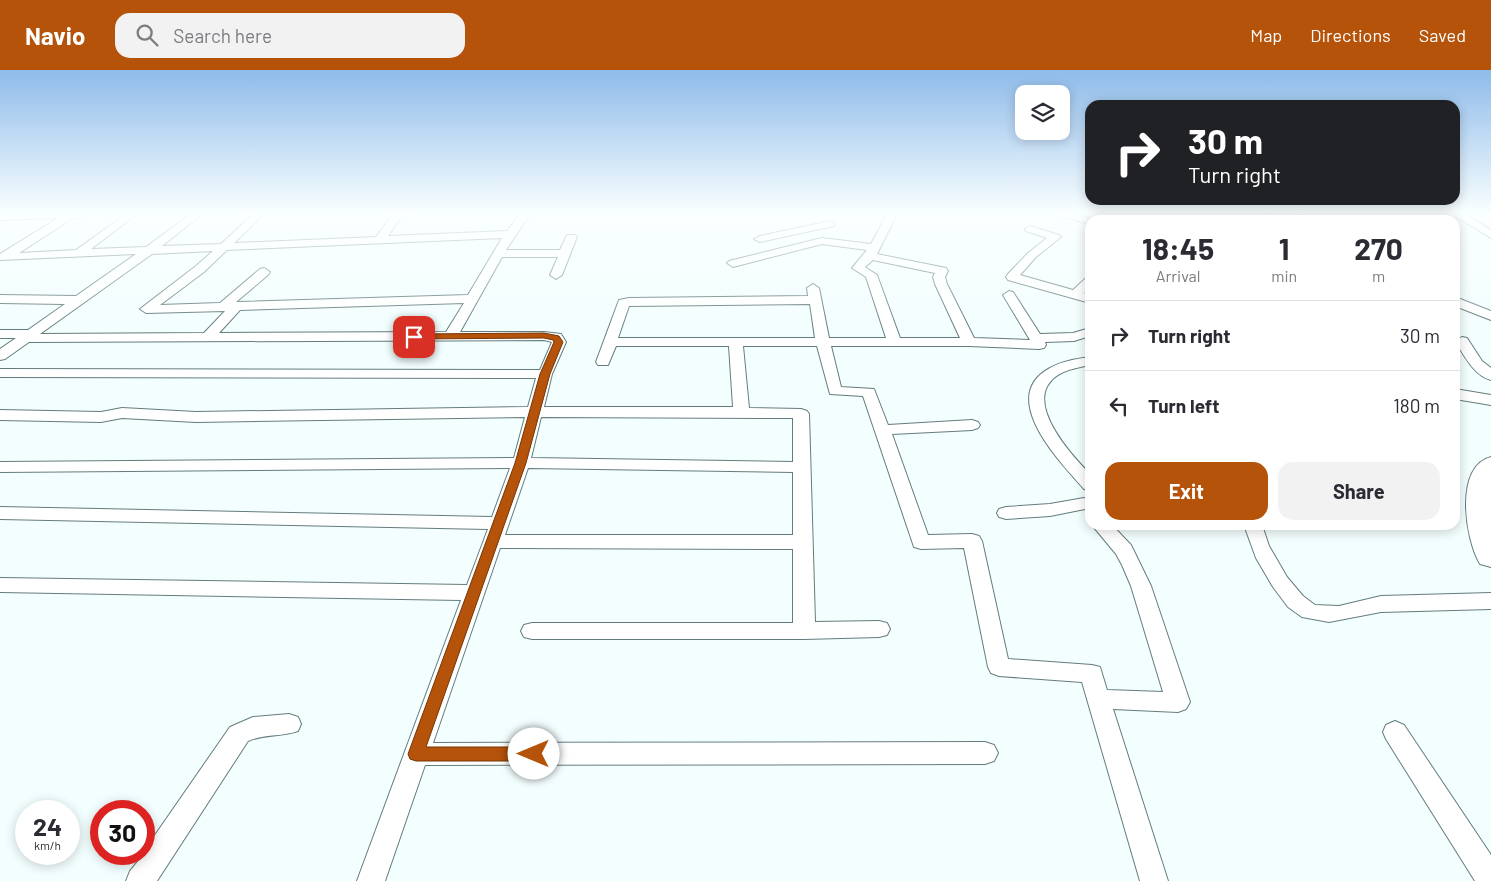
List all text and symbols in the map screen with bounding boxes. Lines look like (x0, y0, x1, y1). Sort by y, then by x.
search box (115, 13, 465, 58)
text: Navio (25, 21, 85, 50)
icon: search (133, 21, 161, 49)
text: Search here (173, 24, 272, 47)
text: Map (1250, 24, 1282, 46)
text: Directions (1310, 24, 1391, 46)
text: Saved (1419, 24, 1466, 46)
map controls (1015, 85, 1070, 140)
button: layers (1015, 85, 1070, 140)
text: 30 m (1188, 119, 1263, 161)
icon: right (1105, 120, 1170, 185)
text: Turn right (1188, 161, 1281, 187)
text: 18:45 (1142, 230, 1214, 266)
text: 1 (1279, 230, 1289, 266)
text: 270 (1354, 230, 1403, 266)
text: Arrival (1156, 266, 1200, 285)
text: min (1271, 266, 1297, 285)
text: m (1372, 266, 1385, 285)
pin (393, 316, 435, 358)
icon: right (1105, 322, 1133, 350)
icon: arrive (400, 323, 428, 351)
text: Turn right (1148, 324, 1230, 347)
text: 30 m (1400, 324, 1440, 347)
icon: left (1105, 392, 1133, 420)
text: Turn left (1148, 394, 1219, 417)
text: 180 m (1393, 394, 1440, 417)
button: Exit (1105, 462, 1268, 520)
button: Share (1278, 462, 1440, 520)
position arrow (507, 727, 559, 779)
speed limit sign: 30 (90, 800, 155, 865)
text: 24 (33, 811, 62, 841)
text: km/h (34, 838, 61, 852)

